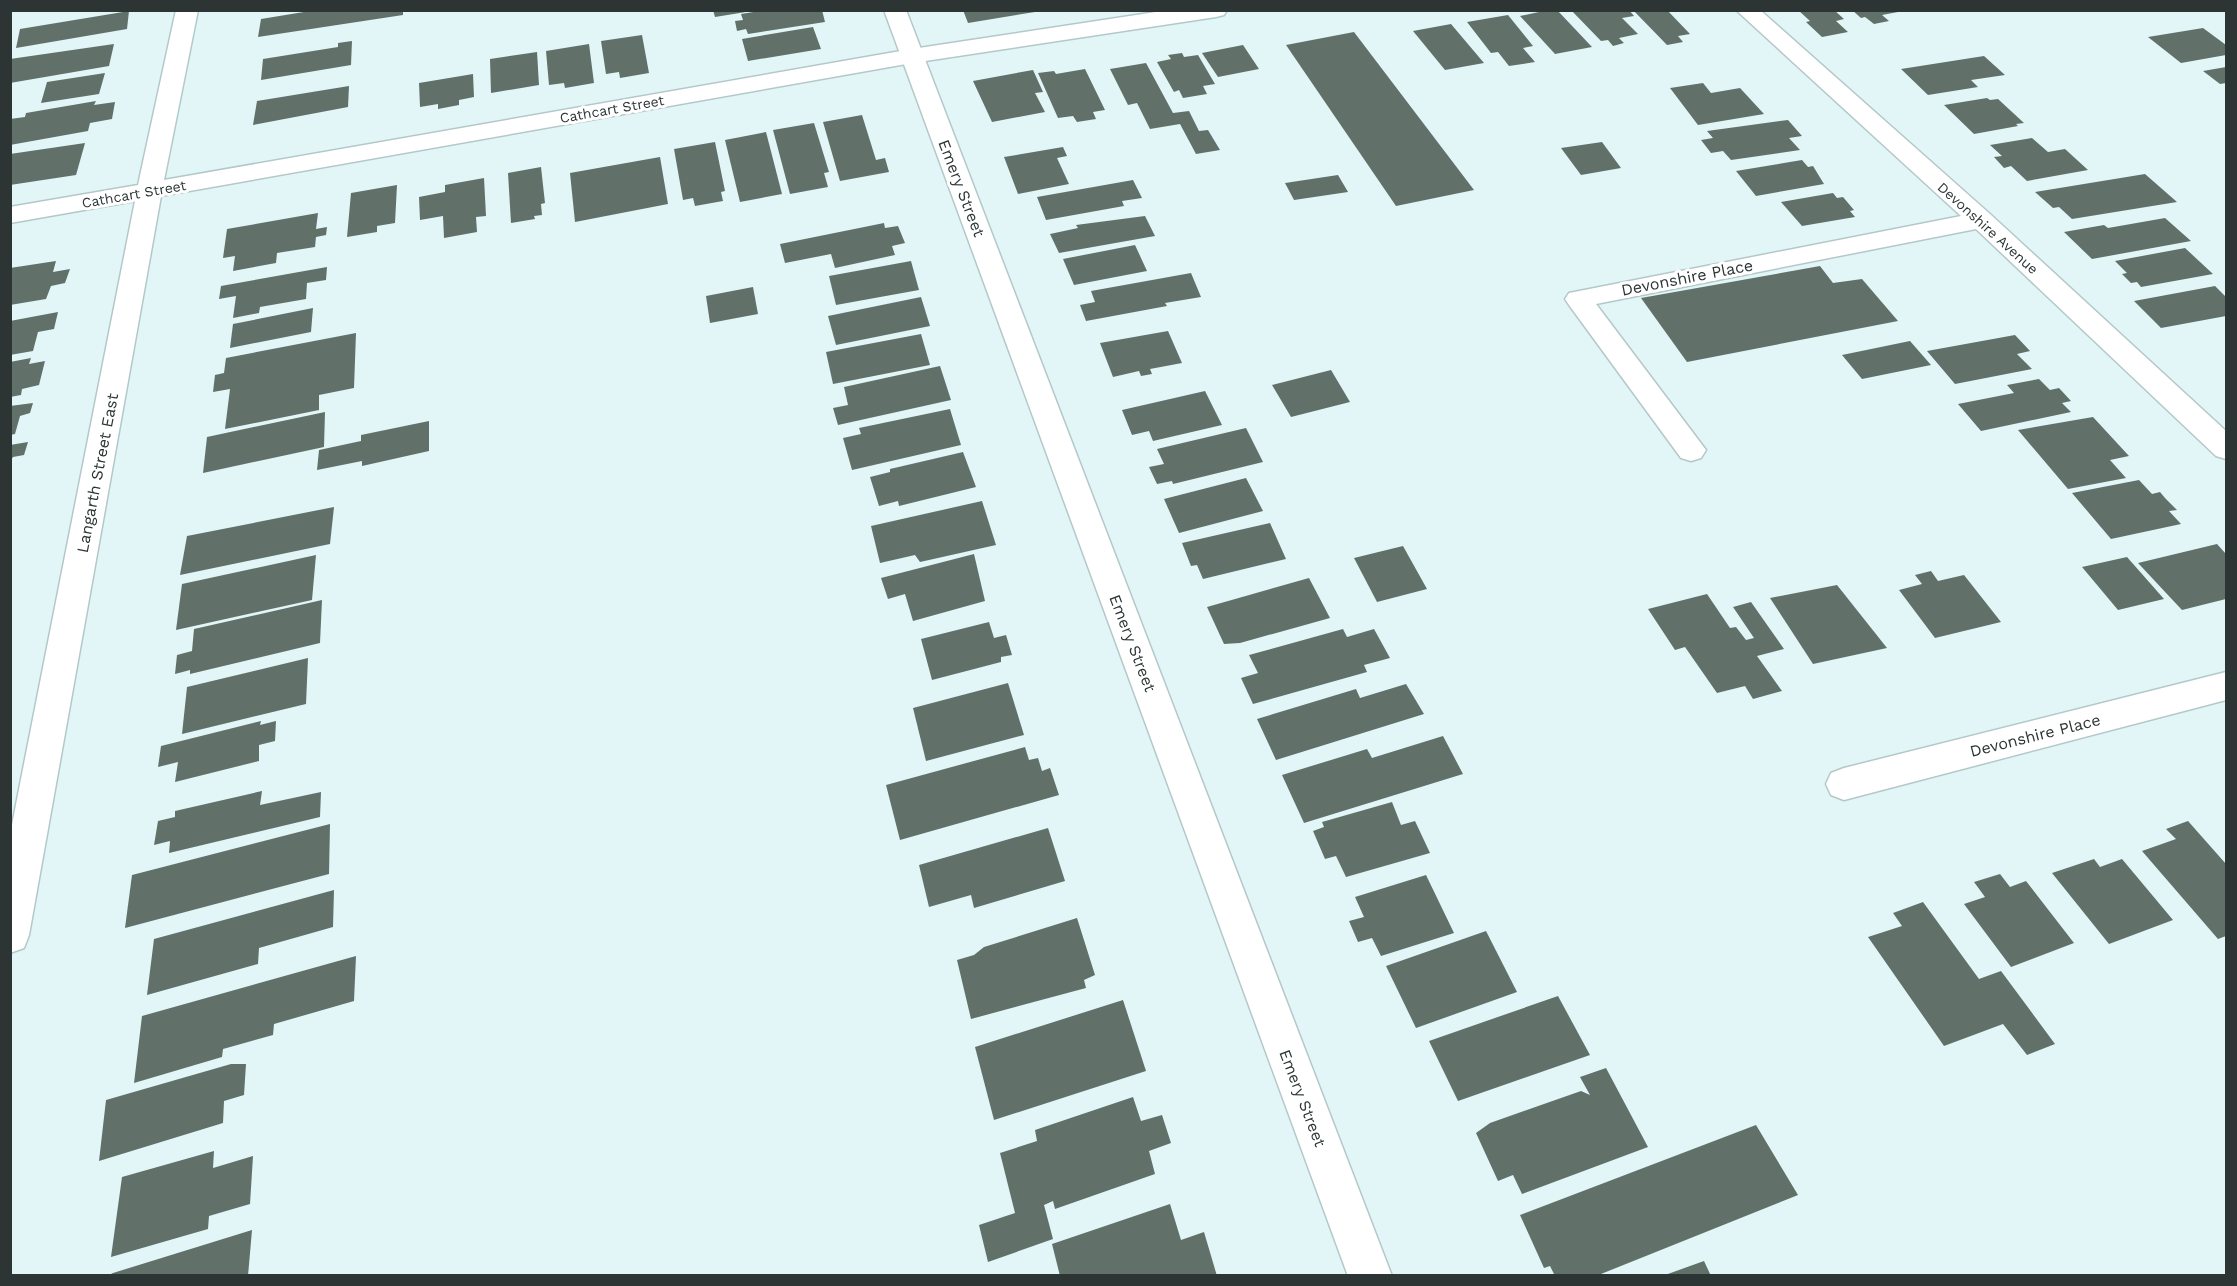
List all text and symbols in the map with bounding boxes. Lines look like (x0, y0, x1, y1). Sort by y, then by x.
street label: Cathcart Street (559, 92, 666, 126)
street label: Emery Street (934, 137, 989, 240)
street label: Cathcart Street (81, 177, 188, 211)
street label: Devonshire Avenue (1935, 179, 2041, 277)
street label: Devonshire Place (1620, 255, 1755, 300)
street label: Langarth Street East (73, 391, 122, 555)
street label: Emery Street (1105, 592, 1160, 695)
street label: Devonshire Place (1968, 710, 2102, 761)
street label: Emery Street (1275, 1047, 1330, 1150)

